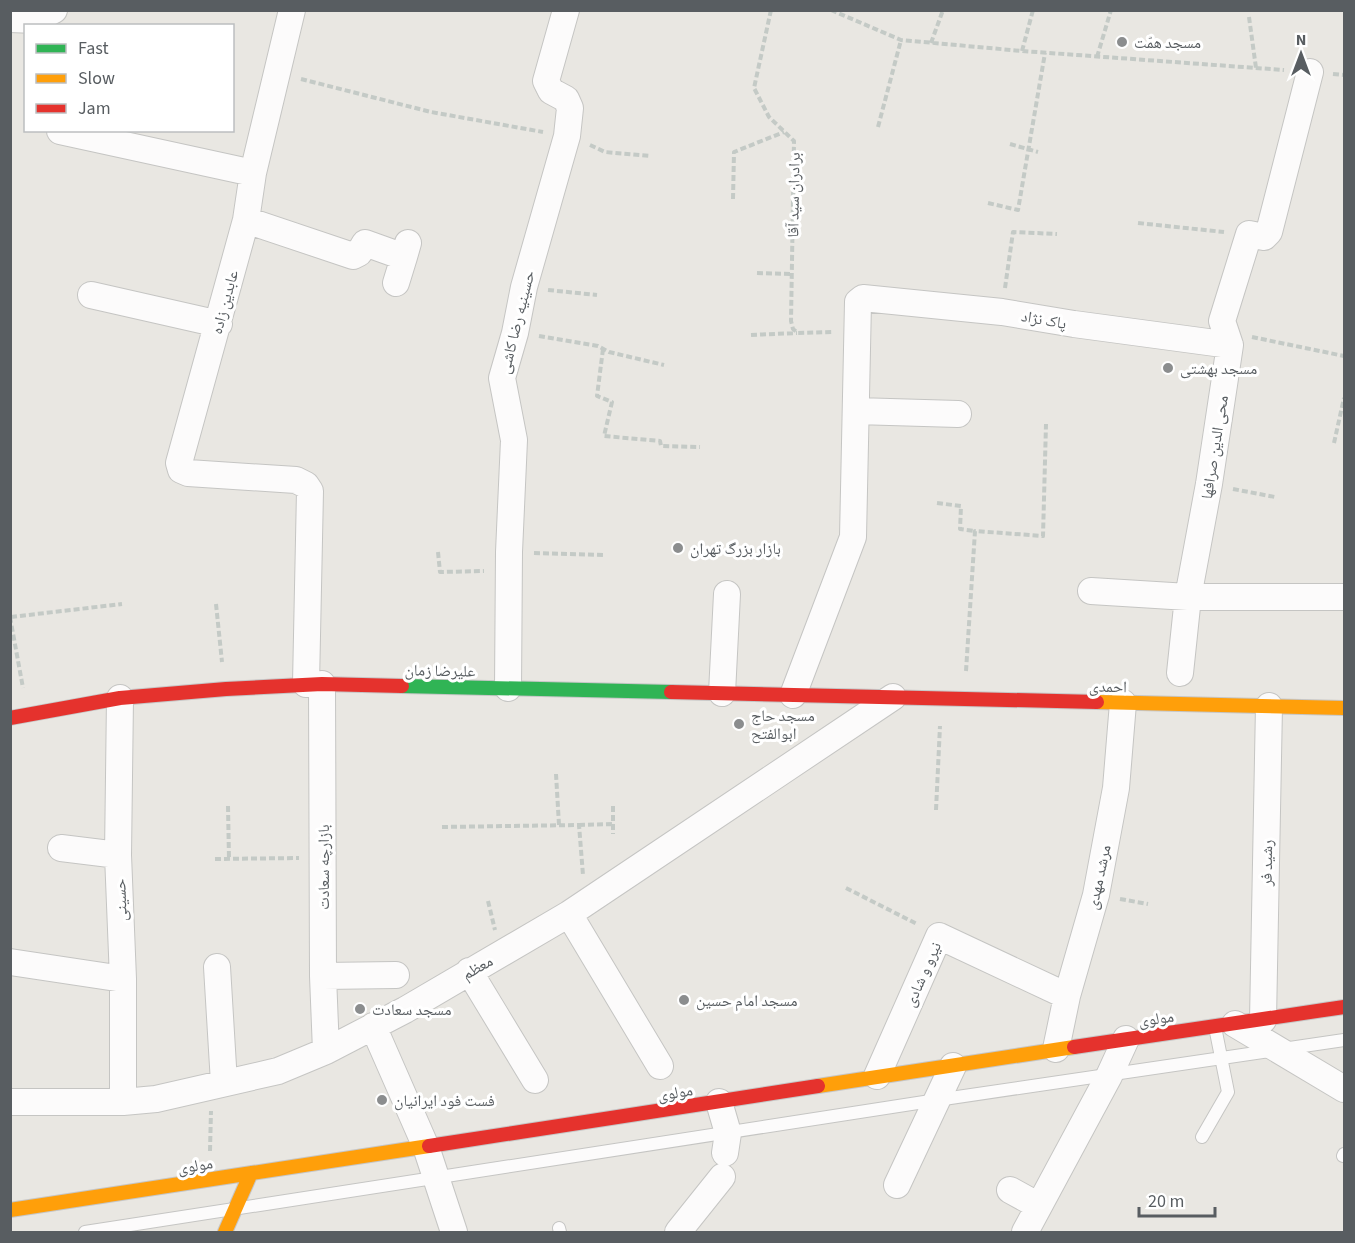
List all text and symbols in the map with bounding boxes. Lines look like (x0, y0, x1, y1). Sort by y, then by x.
legend (24, 24, 234, 132)
north arrow (1271, 24, 1331, 84)
text: N (1296, 29, 1306, 51)
place label: مسجد همّت (1134, 32, 1201, 54)
marker: مسجد همّت (1115, 35, 1129, 49)
text: Fast (78, 36, 109, 61)
text: Slow (78, 66, 115, 91)
text: Jam (78, 96, 111, 121)
street label: برادران سید آقا (782, 152, 806, 238)
street label: عابدین زاده (206, 268, 244, 337)
street label: حسینیه رضا کاشی (494, 268, 540, 376)
street label: پاک نژاد (1019, 305, 1068, 335)
place label: مسجد بهشتی (1180, 358, 1257, 380)
marker: مسجد بهشتی (1161, 361, 1175, 375)
street label: محی الدین صرافها (1196, 394, 1234, 501)
place label: بازار بزرگ تهران (690, 538, 781, 560)
marker: بازار بزرگ تهران (671, 541, 685, 555)
street label: علیرضا زمان (404, 659, 476, 683)
street label: احمدی (1089, 676, 1127, 698)
place label: مسجد حاج ابوالفتح (751, 705, 815, 745)
marker: مسجد حاج ابوالفتح (732, 717, 746, 731)
street label: بازارچه سعادت (313, 824, 335, 910)
street label: رشید فر (1256, 840, 1278, 887)
street label: مرشد مهدی (1081, 843, 1117, 912)
street label: حسینی (109, 878, 133, 921)
street label: نیرو و شادی (899, 938, 947, 1010)
street label: معظم (458, 950, 497, 986)
place label: مسجد امام حسین (696, 990, 797, 1012)
marker: مسجد امام حسین (677, 993, 691, 1007)
place label: مسجد سعادت (372, 999, 452, 1021)
marker: مسجد سعادت (353, 1002, 367, 1016)
street label: مولوی (1137, 1006, 1175, 1032)
street label: مولوی (656, 1079, 694, 1107)
place label: فست فود ایرانیان (394, 1090, 495, 1112)
marker: فست فود ایرانیان (375, 1093, 389, 1107)
street label: مولوی (176, 1152, 214, 1180)
scale bar (1139, 1180, 1216, 1218)
text: 20 m (1148, 1189, 1184, 1214)

